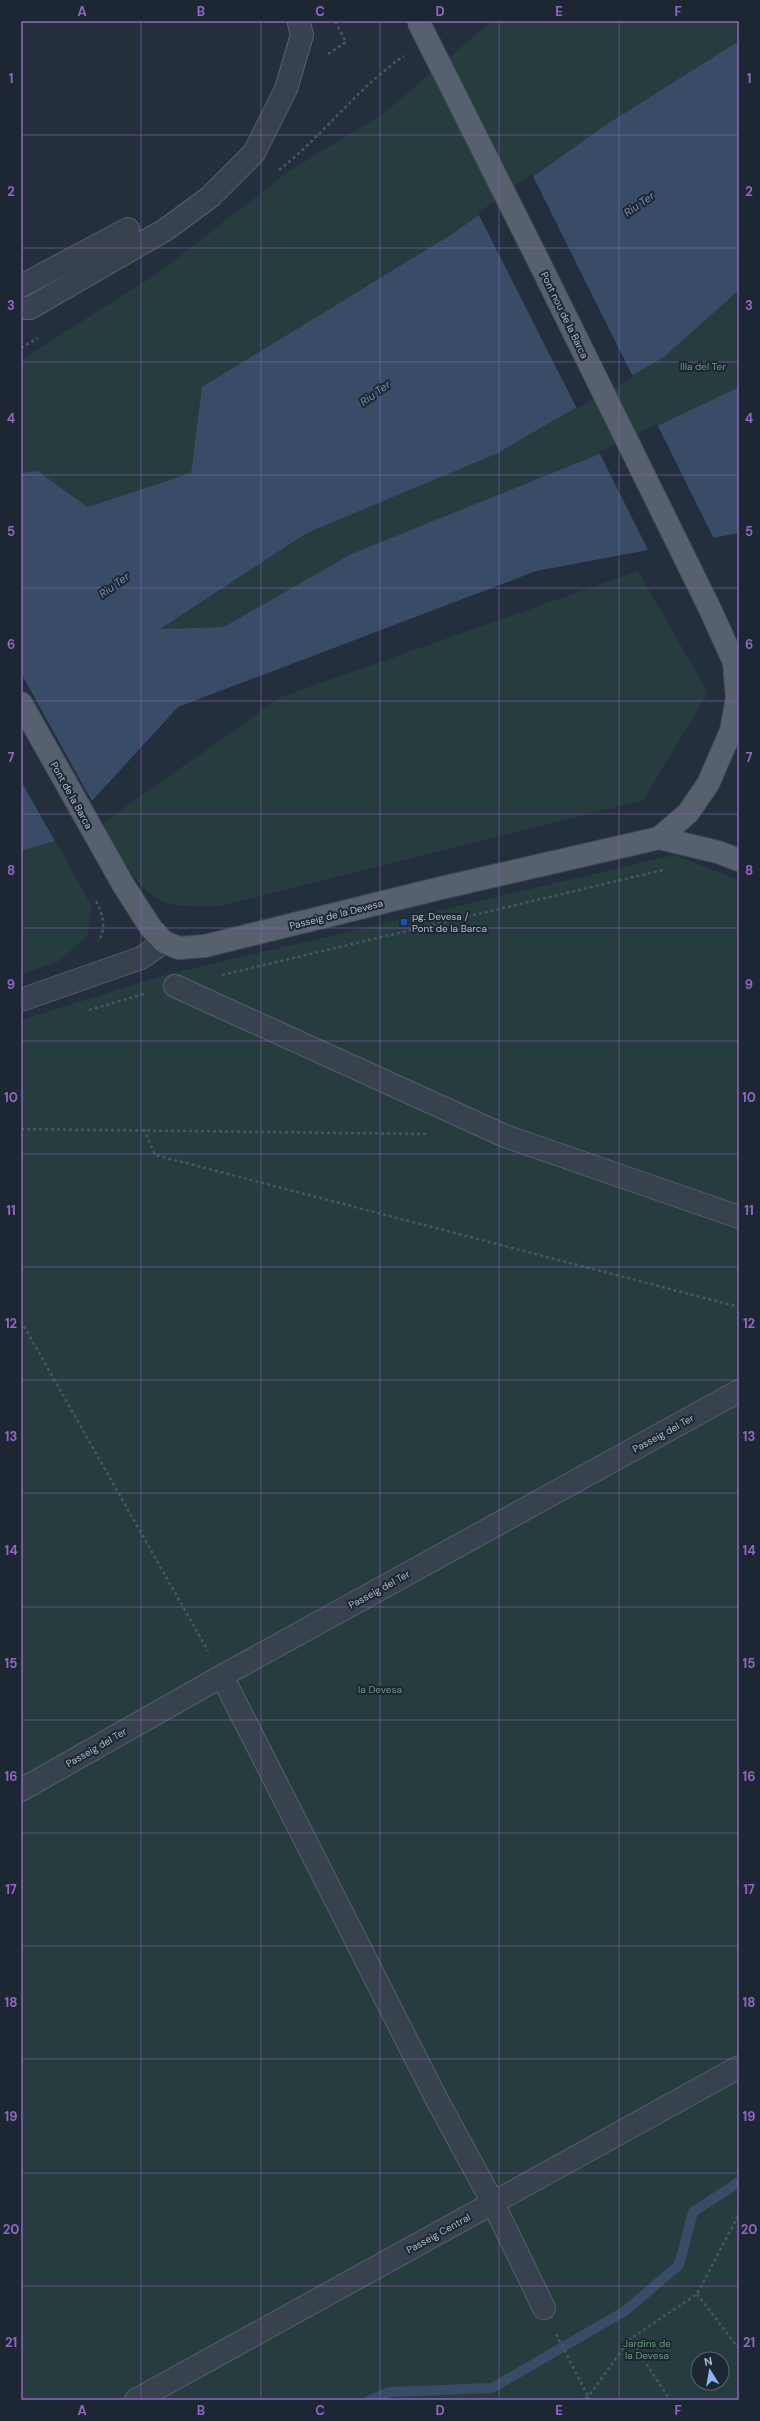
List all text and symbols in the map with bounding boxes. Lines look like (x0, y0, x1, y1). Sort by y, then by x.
text: A (77, 3, 87, 20)
text: B (197, 3, 205, 20)
text: C (315, 3, 325, 20)
text: D (435, 3, 445, 20)
text: E (555, 3, 563, 20)
text: F (674, 3, 682, 20)
text: 1 (9, 70, 13, 87)
text: 1 (747, 70, 751, 87)
text: 2 (7, 183, 15, 200)
text: 2 (745, 183, 753, 200)
water label: Riu Ter (621, 188, 658, 220)
street label: Pont nou de la Barca (538, 270, 591, 361)
text: 3 (7, 297, 15, 314)
text: 3 (745, 297, 753, 314)
park label: Illa del Ter (680, 360, 726, 373)
water label: Riu Ter (357, 377, 394, 409)
text: 4 (7, 410, 15, 427)
text: 4 (745, 410, 753, 427)
text: 5 (7, 523, 15, 540)
text: 5 (745, 523, 753, 540)
water label: Riu Ter (96, 569, 133, 601)
text: 6 (7, 636, 15, 653)
text: 6 (745, 636, 753, 653)
text: 7 (8, 749, 15, 766)
text: 7 (746, 749, 753, 766)
street label: Pont de la Barca (48, 759, 95, 831)
text: 8 (7, 862, 15, 879)
text: 8 (745, 862, 753, 879)
street label: Passeig de la Devesa (288, 897, 384, 932)
place label: pg. Devesa / Pont de la Barca (412, 910, 487, 935)
marker: pg. Devesa / Pont de la Barca (399, 917, 409, 927)
text: 9 (7, 976, 15, 993)
text: 9 (745, 976, 753, 993)
text: 10 (4, 1089, 18, 1106)
text: 10 (742, 1089, 756, 1106)
text: 11 (6, 1202, 16, 1219)
text: 11 (744, 1202, 754, 1219)
text: 12 (5, 1315, 17, 1332)
text: 12 (743, 1315, 755, 1332)
street label: Passeig del Ter (630, 1411, 697, 1456)
text: 13 (5, 1428, 17, 1445)
text: 13 (743, 1428, 755, 1445)
text: 14 (4, 1542, 18, 1559)
text: 14 (742, 1542, 756, 1559)
street label: Passeig del Ter (346, 1567, 413, 1612)
text: 15 (5, 1655, 17, 1672)
text: 15 (743, 1655, 755, 1672)
park label: la Devesa (358, 1683, 402, 1696)
street label: Passeig del Ter (63, 1725, 129, 1770)
text: 16 (5, 1768, 17, 1785)
text: 16 (743, 1768, 755, 1785)
text: 17 (5, 1881, 17, 1898)
text: 17 (743, 1881, 755, 1898)
text: 18 (5, 1994, 17, 2011)
text: 18 (743, 1994, 755, 2011)
text: 19 (5, 2108, 18, 2125)
text: 19 (743, 2108, 756, 2125)
street label: Passeig Central (404, 2210, 473, 2256)
text: 20 (3, 2221, 19, 2238)
text: 20 (741, 2221, 757, 2238)
text: 21 (5, 2334, 17, 2351)
text: 21 (743, 2334, 755, 2351)
park label: Jardins de la Devesa (623, 2337, 671, 2362)
north arrow (690, 2351, 730, 2391)
text: N (703, 2354, 713, 2369)
text: A (77, 2402, 87, 2419)
text: B (197, 2402, 205, 2419)
text: C (315, 2402, 325, 2419)
text: D (435, 2402, 445, 2419)
text: E (555, 2402, 563, 2419)
text: F (674, 2402, 682, 2419)

